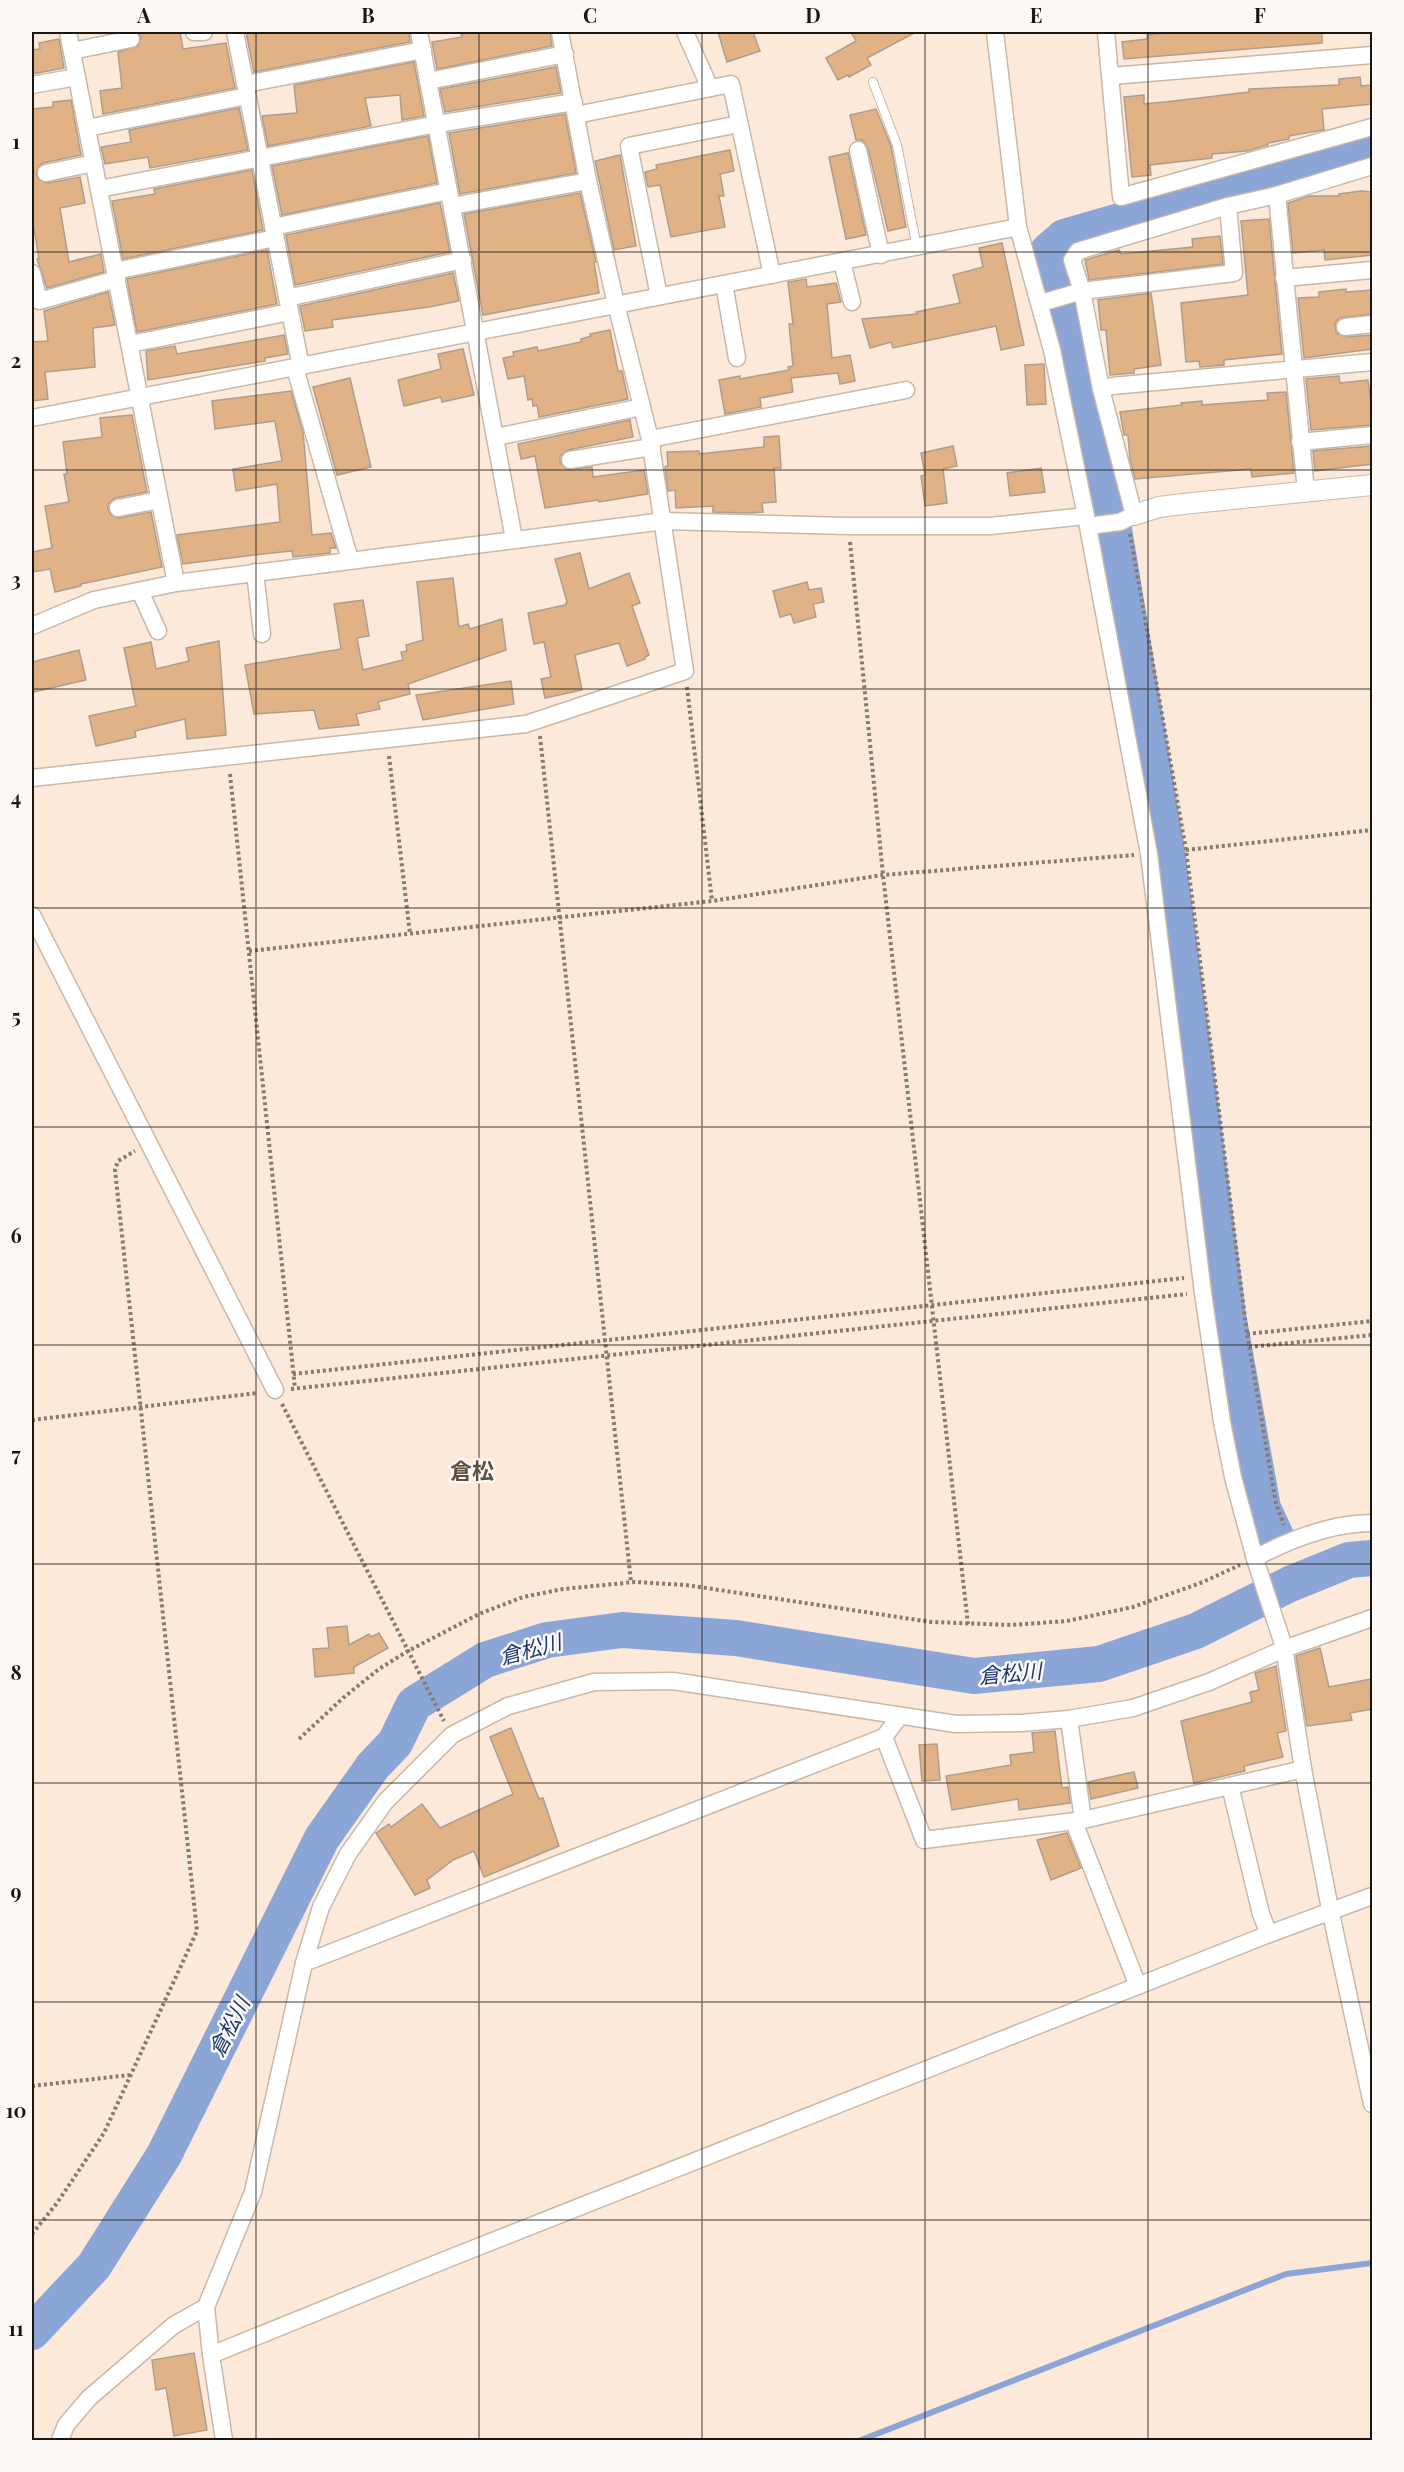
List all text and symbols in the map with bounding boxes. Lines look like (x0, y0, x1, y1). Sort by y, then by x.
text: A (136, 1, 151, 28)
text: B (361, 1, 375, 28)
text: C (583, 1, 597, 28)
text: D (805, 1, 821, 28)
text: E (1030, 1, 1042, 28)
text: F (1254, 1, 1266, 28)
text: 1 (12, 127, 20, 154)
text: 2 (11, 346, 21, 373)
text: 3 (11, 565, 21, 592)
text: 4 (11, 783, 21, 810)
text: 5 (11, 1002, 21, 1029)
text: 6 (10, 1221, 22, 1248)
text: 7 (11, 1440, 21, 1467)
district label: 倉松 (450, 1455, 494, 1485)
water label: 倉松川 (496, 1626, 566, 1670)
water label: 倉松川 (977, 1655, 1045, 1689)
text: 8 (10, 1658, 22, 1685)
text: 9 (10, 1877, 22, 1904)
water label: 倉松川 (201, 1990, 256, 2060)
text: 10 (6, 2096, 26, 2123)
text: 11 (8, 2314, 24, 2341)

